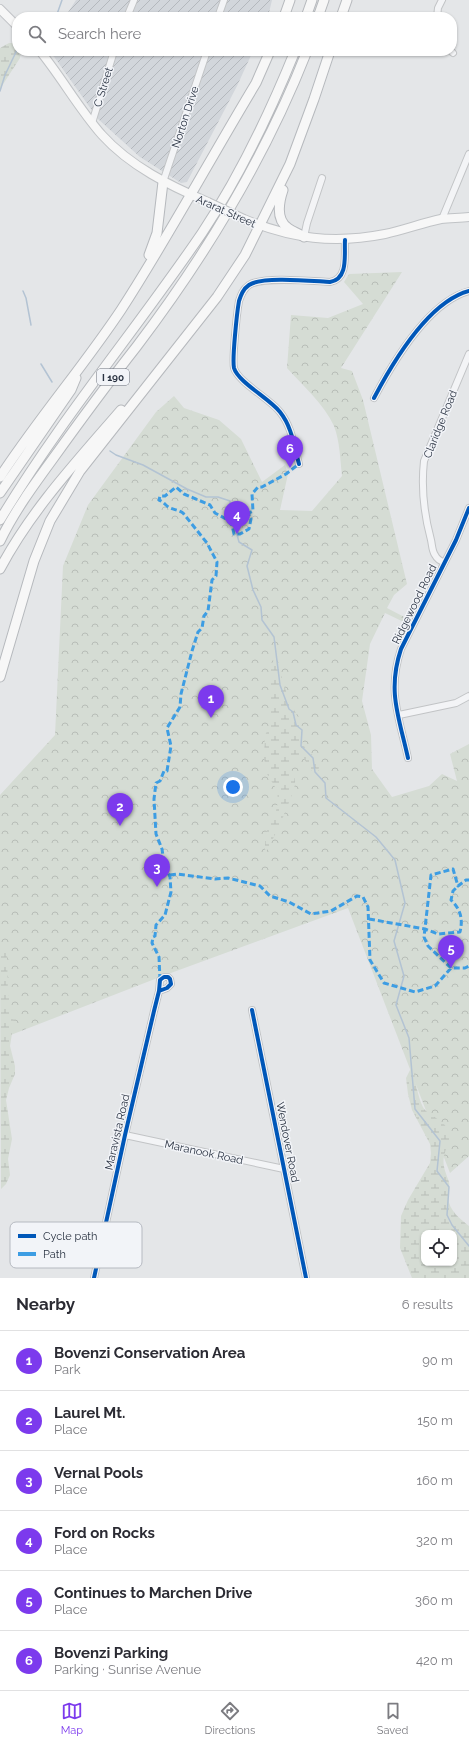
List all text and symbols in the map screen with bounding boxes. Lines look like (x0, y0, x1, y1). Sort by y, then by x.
search box (12, 12, 457, 56)
icon: search (26, 23, 48, 45)
text: Search here (58, 25, 141, 43)
street label: C Street (91, 65, 116, 109)
street label: Norton Drive (169, 84, 202, 150)
street label: Ararat Street (194, 192, 258, 231)
road number: I 190 (97, 369, 129, 385)
street label: Claridge Road (421, 388, 460, 460)
pin: 6 (277, 435, 303, 468)
pin: 4 (224, 501, 250, 534)
street label: Ridgewood Road (389, 562, 440, 646)
pin: 1 (198, 685, 224, 718)
your location (223, 777, 243, 797)
pin: 2 (107, 793, 133, 826)
pin: 3 (144, 854, 170, 887)
pin: 5 (438, 935, 464, 968)
street label: Maravista Road (102, 1093, 133, 1171)
street label: Wendover Road (273, 1101, 302, 1184)
street label: Maranook Road (163, 1138, 244, 1167)
legend (10, 1222, 142, 1268)
text: Cycle path (43, 1230, 97, 1243)
map controls (421, 1230, 457, 1266)
button: locate (421, 1230, 457, 1266)
text: Path (43, 1248, 66, 1261)
text: Nearby (16, 1294, 75, 1314)
text: 6 results (402, 1297, 453, 1312)
text: Bovenzi Conservation Area (54, 1344, 245, 1362)
text: 1 (26, 1353, 32, 1368)
text: 90 m (422, 1353, 453, 1368)
text: Park (54, 1362, 81, 1377)
text: Laurel Mt. (54, 1404, 125, 1422)
text: 2 (25, 1413, 33, 1428)
text: 150 m (417, 1413, 453, 1428)
text: Place (54, 1422, 87, 1437)
text: Vernal Pools (54, 1464, 143, 1482)
text: 3 (25, 1473, 33, 1488)
text: 160 m (416, 1473, 453, 1488)
text: Place (54, 1482, 87, 1497)
text: Ford on Rocks (54, 1524, 155, 1542)
text: 4 (25, 1533, 33, 1548)
text: 320 m (416, 1533, 453, 1548)
text: Place (54, 1542, 87, 1557)
text: Continues to Marchen Drive (54, 1584, 252, 1602)
text: 5 (25, 1593, 33, 1608)
text: 360 m (415, 1593, 453, 1608)
text: Place (54, 1602, 87, 1617)
text: Bovenzi Parking (54, 1644, 168, 1662)
text: 6 (25, 1653, 33, 1668)
text: 420 m (416, 1653, 453, 1668)
text: Parking · Sunrise Avenue (54, 1662, 201, 1677)
tab: Map (61, 1700, 83, 1737)
tab: Directions (205, 1700, 255, 1737)
tab: Saved (377, 1700, 408, 1737)

